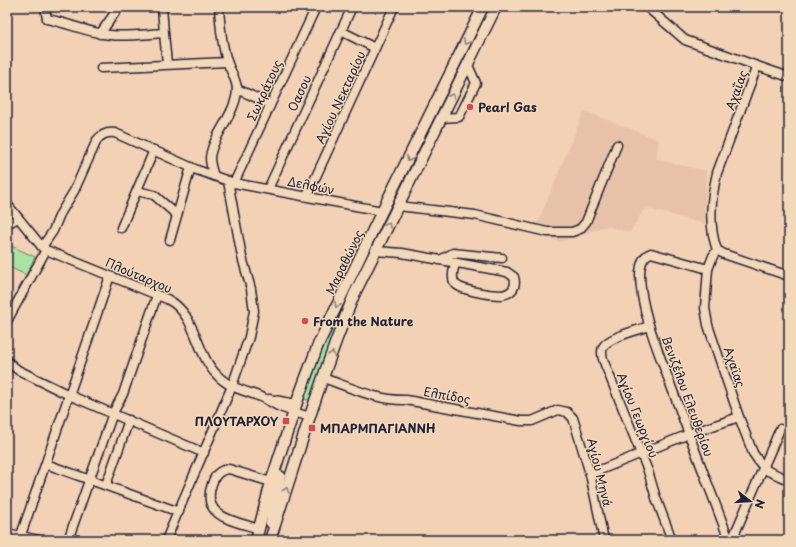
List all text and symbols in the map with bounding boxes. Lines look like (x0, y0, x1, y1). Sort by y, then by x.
one-way arrow (463, 38, 471, 45)
street label: Αγίου Νεκταρίου (311, 48, 369, 146)
street label: Σωκράτους (242, 56, 286, 124)
street label: Αχαΐας (720, 67, 752, 113)
street label: Οασου (283, 72, 315, 114)
one-way arrow (447, 93, 455, 100)
place label: Pearl Gas (478, 98, 537, 116)
marker: Pearl Gas (465, 102, 475, 112)
one-way arrow (406, 154, 414, 162)
street label: Δελφών (286, 172, 336, 198)
one-way arrow (383, 222, 391, 229)
street label: Μαραθώνος (321, 227, 367, 297)
street label: Πλούταρχου (103, 253, 175, 297)
one-way arrow (334, 300, 342, 308)
place label: From the Nature (313, 312, 414, 330)
marker: From the Nature (300, 316, 310, 326)
street label: Βενιζέλου Ελευθερίου (658, 333, 718, 459)
street label: Αχαϊας (720, 344, 750, 390)
one-way arrow (327, 350, 335, 357)
street label: Αγίου Γεωργίου (613, 370, 663, 460)
street label: Ελπίδος (422, 382, 472, 408)
place label: ΠΛΟΥΤΑΡΧΟΥ (195, 412, 279, 430)
marker: ΠΛΟΥΤΑΡΧΟΥ (281, 416, 291, 426)
place label: ΜΠΑΡΜΠΑΓΙΑΝΝΗ (320, 419, 436, 437)
marker: ΜΠΑΡΜΠΑΓΙΑΝΝΗ (307, 423, 317, 433)
street label: Αγίου Μηνά (583, 436, 617, 508)
north arrow (730, 481, 770, 521)
one-way arrow (282, 486, 290, 493)
text: N (751, 497, 769, 511)

